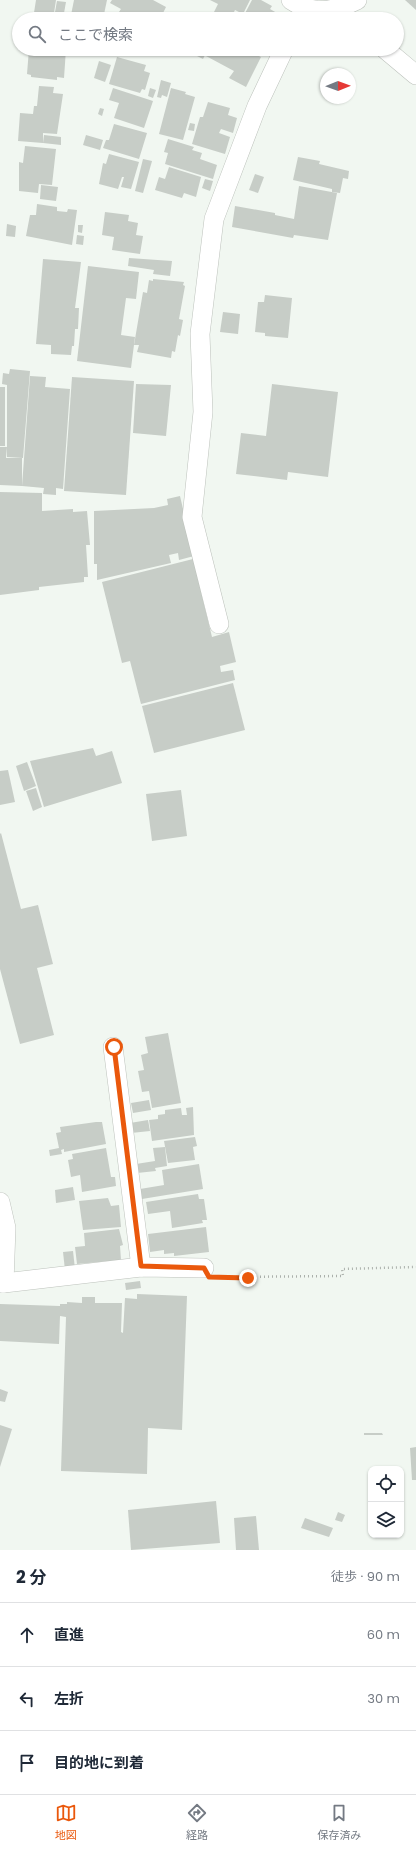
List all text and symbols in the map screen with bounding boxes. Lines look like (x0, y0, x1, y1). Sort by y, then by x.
search box (12, 12, 404, 56)
icon: search (26, 23, 48, 45)
text: ここで検索 (58, 24, 133, 45)
north arrow (320, 68, 356, 104)
route start (105, 1038, 123, 1056)
route end (239, 1269, 257, 1287)
map controls (368, 1466, 404, 1538)
button: locate (368, 1466, 404, 1502)
button: layers (368, 1502, 404, 1538)
text: 2 分 (16, 1565, 46, 1589)
text: 徒歩 · 90 m (331, 1567, 400, 1586)
icon: ahead (16, 1624, 38, 1646)
text: 直進 (54, 1624, 84, 1645)
text: 60 m (367, 1625, 400, 1644)
icon: left (16, 1688, 38, 1710)
text: 左折 (54, 1688, 84, 1709)
text: 30 m (367, 1689, 400, 1708)
icon: arrive (16, 1752, 38, 1774)
text: 目的地に到着 (54, 1752, 144, 1773)
tab: 地図 (55, 1802, 77, 1844)
tab: 経路 (186, 1802, 208, 1844)
tab: 保存済み (317, 1802, 361, 1844)

